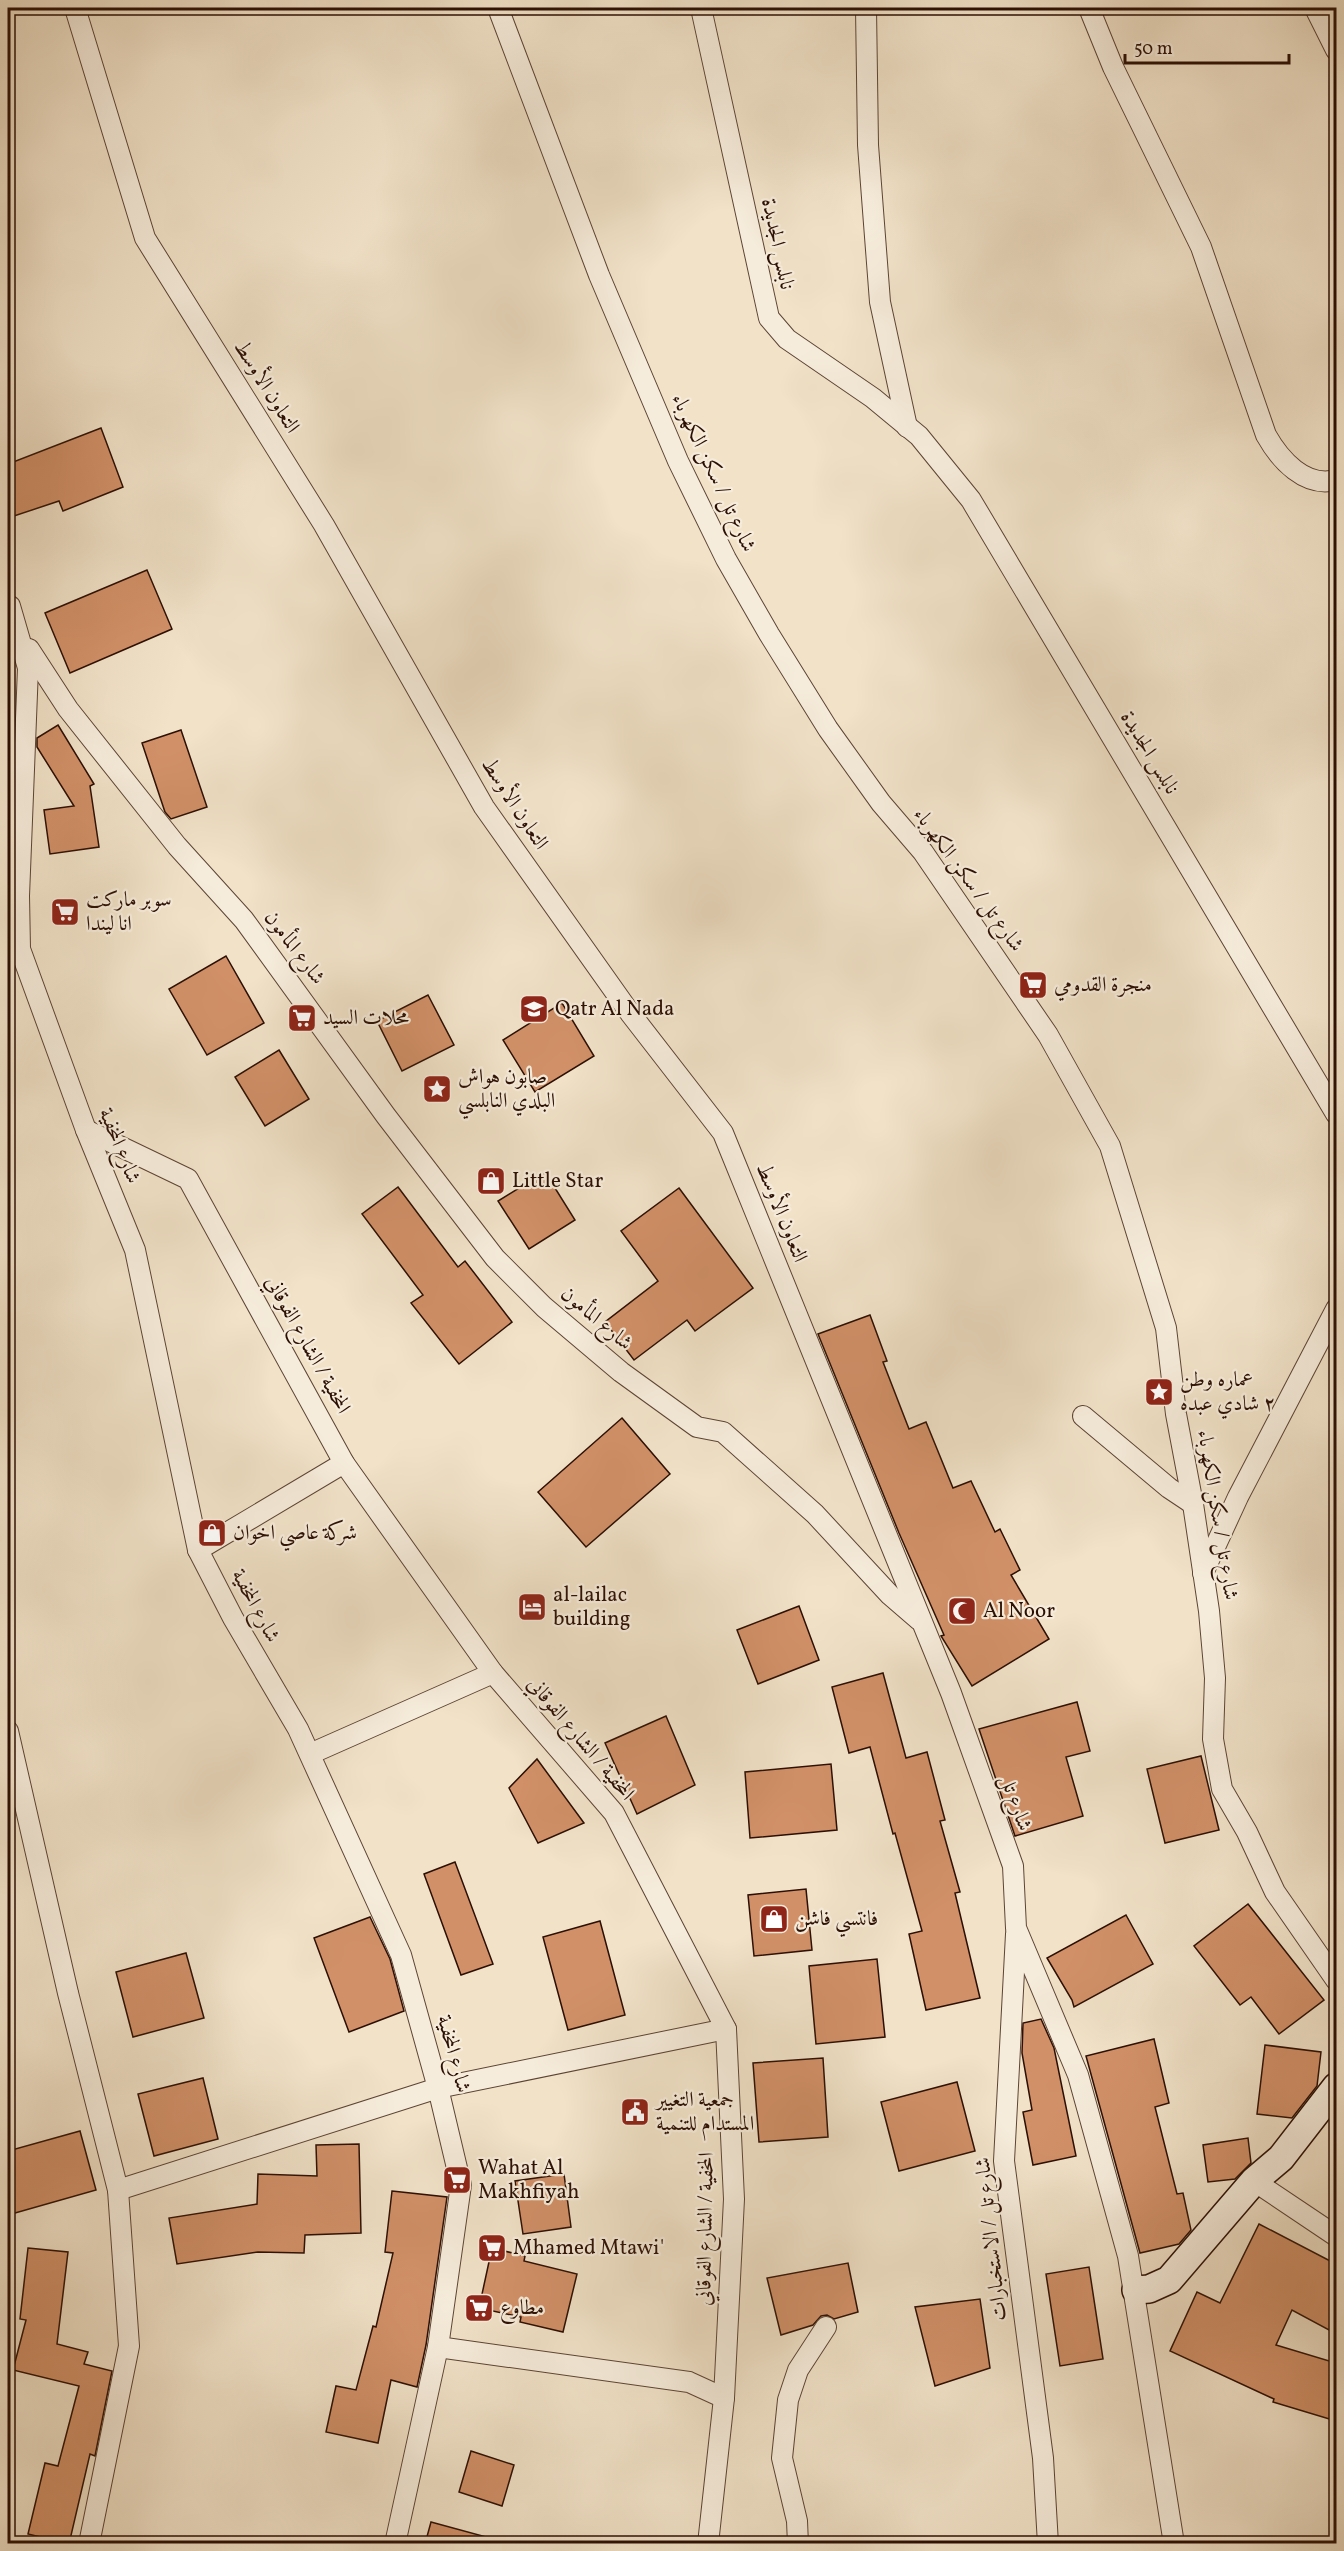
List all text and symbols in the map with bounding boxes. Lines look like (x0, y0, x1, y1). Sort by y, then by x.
scale bar (1125, 27, 1288, 65)
text: 50 m (1134, 37, 1173, 62)
street label: نابلس الجديدة (753, 196, 801, 292)
street label: التعاون الأوسط (226, 334, 308, 439)
street label: شارع تل / سكن الكهرباء (662, 389, 762, 558)
street label: نابلس الجديدة (1113, 706, 1185, 800)
street label: التعاون الأوسط (473, 751, 556, 856)
street label: شارع تل / سكن الكهرباء (904, 802, 1030, 959)
place label: سوبر ماركت انا ليندا (86, 886, 172, 939)
supermarket icon: سوبر ماركت انا ليندا (49, 896, 81, 928)
street label: شارع المأمون (255, 904, 333, 992)
supermarket icon: منجرة القدومي (1017, 969, 1049, 1001)
place label: منجرة القدومي (1054, 971, 1152, 1001)
school or university icon: Qatr Al Nada (518, 993, 550, 1025)
place label: Qatr Al Nada (555, 995, 674, 1024)
supermarket icon: محلات السيد (286, 1002, 318, 1034)
place label: محلات السيد (323, 1004, 409, 1033)
place label: صابون هواش البلدي النابلسي (458, 1063, 555, 1120)
place icon: صابون هواش البلدي النابلسي (421, 1073, 453, 1105)
street label: شارع المخفية (89, 1104, 147, 1189)
street label: التعاون الأوسط (748, 1158, 816, 1267)
shop icon: Little Star (475, 1165, 507, 1197)
place label: Little Star (512, 1167, 603, 1196)
street label: المخفية / الشارع الفوقاني (255, 1271, 357, 1420)
street label: شارع المأمون (552, 1279, 640, 1359)
place label: عماره وطن ٢ شادي عبده (1180, 1366, 1276, 1419)
place icon: عماره وطن ٢ شادي عبده (1143, 1376, 1175, 1408)
street label: شارع تل / سكن الكهرباء (1187, 1428, 1245, 1603)
shop icon: شركة عاصي اخوان (196, 1517, 228, 1549)
place label: شركة عاصي اخوان (233, 1519, 357, 1552)
street label: شارع المخفية (222, 1564, 286, 1649)
place label: al-lailac building (553, 1581, 630, 1634)
hotel icon: al-lailac building (516, 1591, 548, 1623)
mosque icon: Al Noor (946, 1595, 978, 1627)
place label: Al Noor (983, 1597, 1055, 1626)
street label: المخفية / الشارع الفوقاني (518, 1671, 640, 1808)
street label: شارع تل (990, 1771, 1039, 1836)
shop icon: فانتسي فاشن (758, 1903, 790, 1935)
place label: فانتسي فاشن (795, 1905, 878, 1938)
street label: شارع المخفية (427, 2012, 477, 2097)
place label: جمعية التغيير المستدام للتنمية (654, 2086, 754, 2141)
public building icon: جمعية التغيير المستدام للتنمية (619, 2096, 651, 2128)
street label: المخفية / الشارع الفوقاني (690, 2152, 724, 2306)
place label: Wahat Al Makhfiyah (478, 2154, 579, 2207)
street label: شارع تل / الاستخبارات (969, 2155, 1017, 2322)
supermarket icon: Wahat Al Makhfiyah (441, 2164, 473, 2196)
supermarket icon: Mhamed Mtawi' (476, 2232, 508, 2264)
place label: Mhamed Mtawi' (513, 2234, 664, 2263)
supermarket icon: مطاوع (463, 2292, 495, 2324)
place label: مطاوع (500, 2294, 544, 2325)

